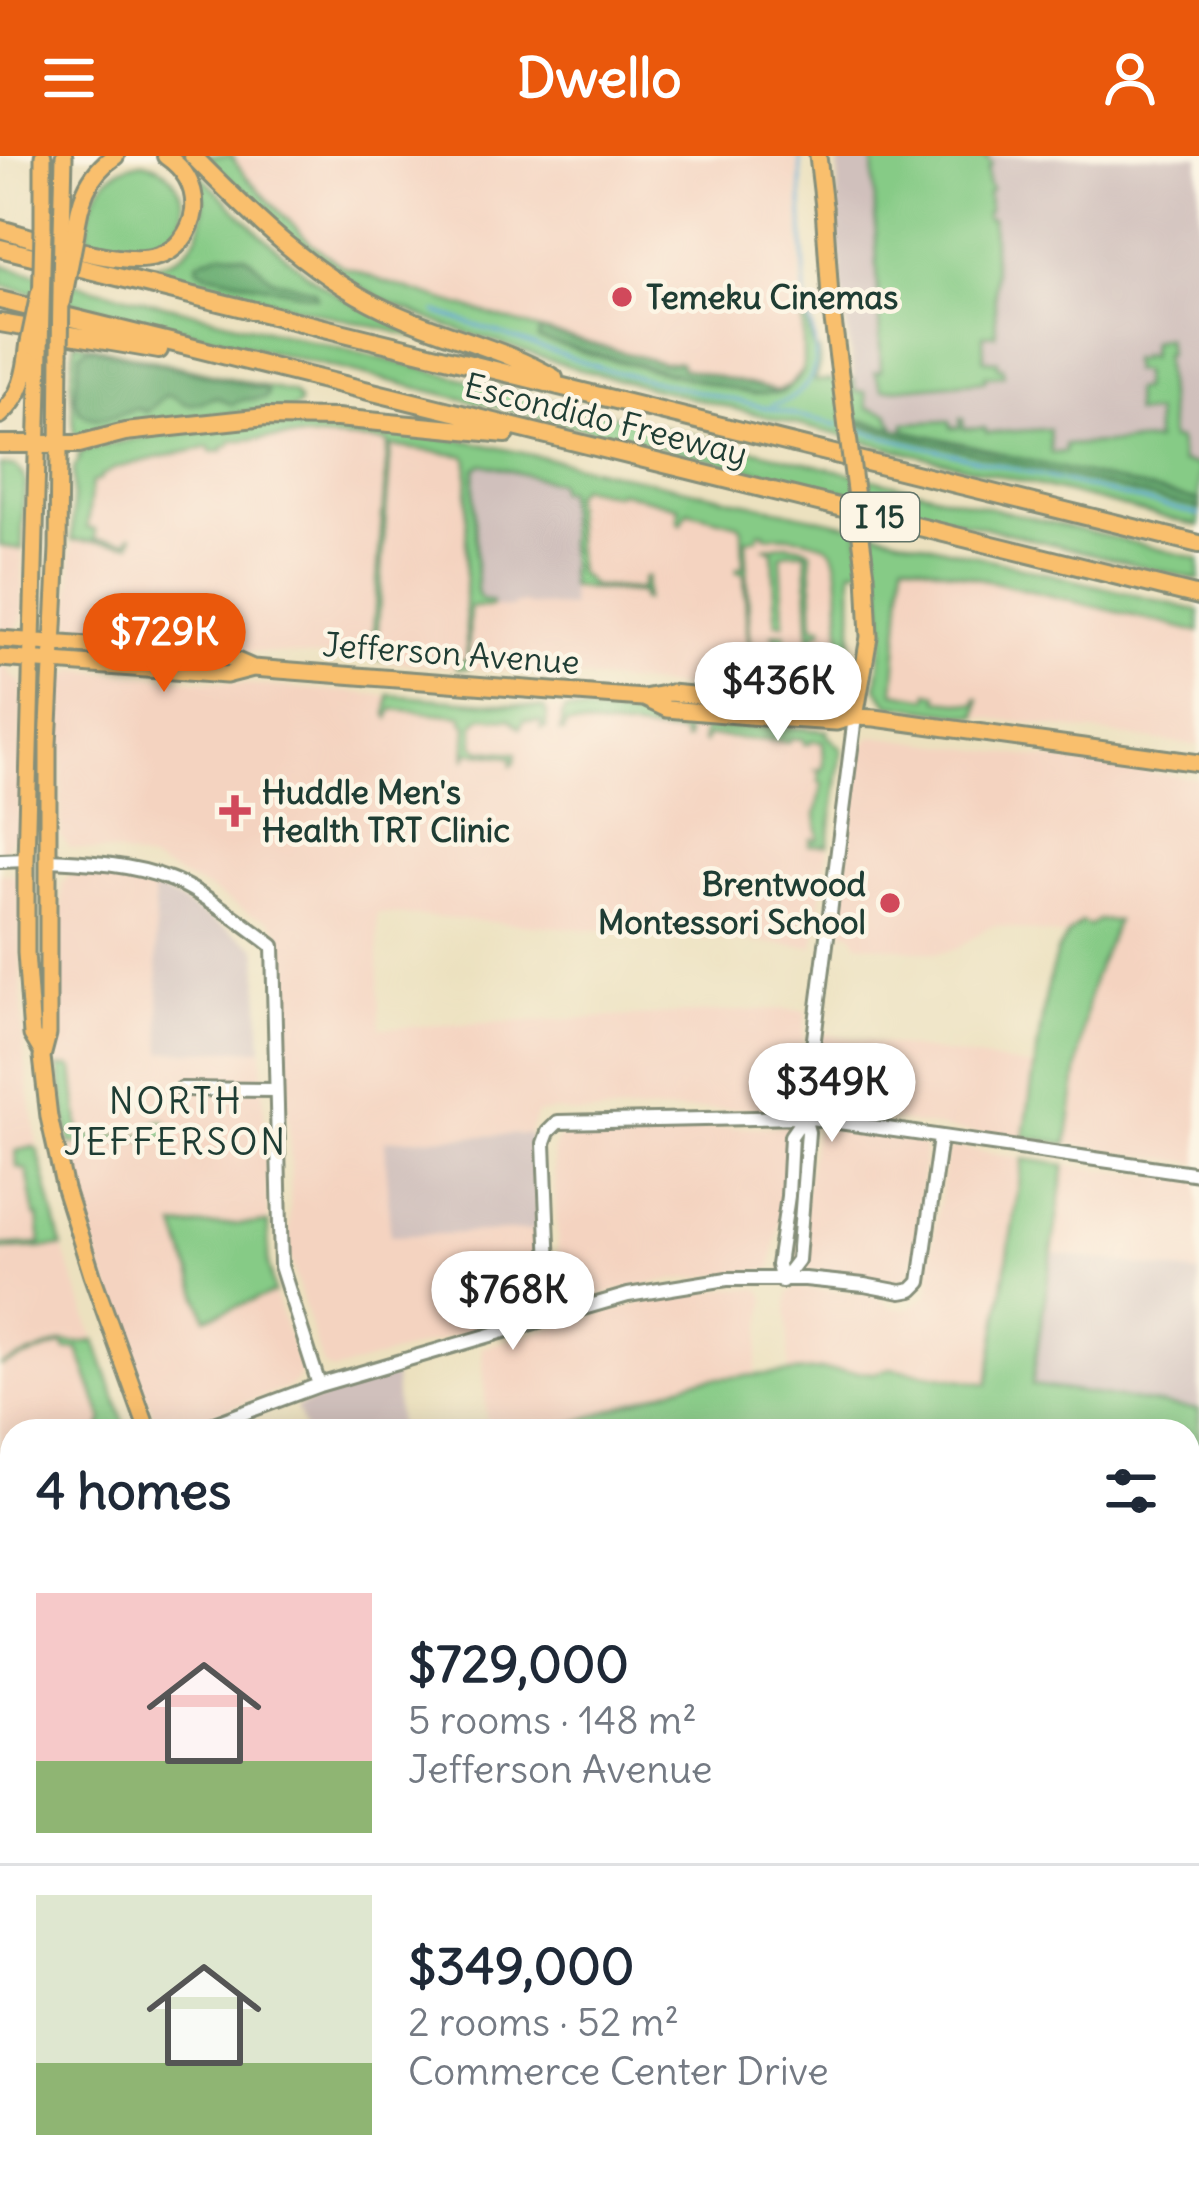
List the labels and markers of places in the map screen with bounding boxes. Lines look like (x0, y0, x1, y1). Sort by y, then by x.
place label: Temeku Cinemas (646, 276, 898, 318)
marker: Temeku Cinemas (609, 284, 635, 310)
pin: $729K (80, 593, 248, 695)
pin: $436K (694, 642, 862, 744)
place label: Huddle Men's Health TRT Clinic (262, 771, 510, 851)
marker: Huddle Men's Health TRT Clinic (219, 795, 251, 827)
place label: Brentwood Montessori School (598, 863, 866, 943)
marker: Brentwood Montessori School (877, 890, 903, 916)
pin: $349K (748, 1043, 916, 1145)
pin: $768K (429, 1251, 597, 1353)

